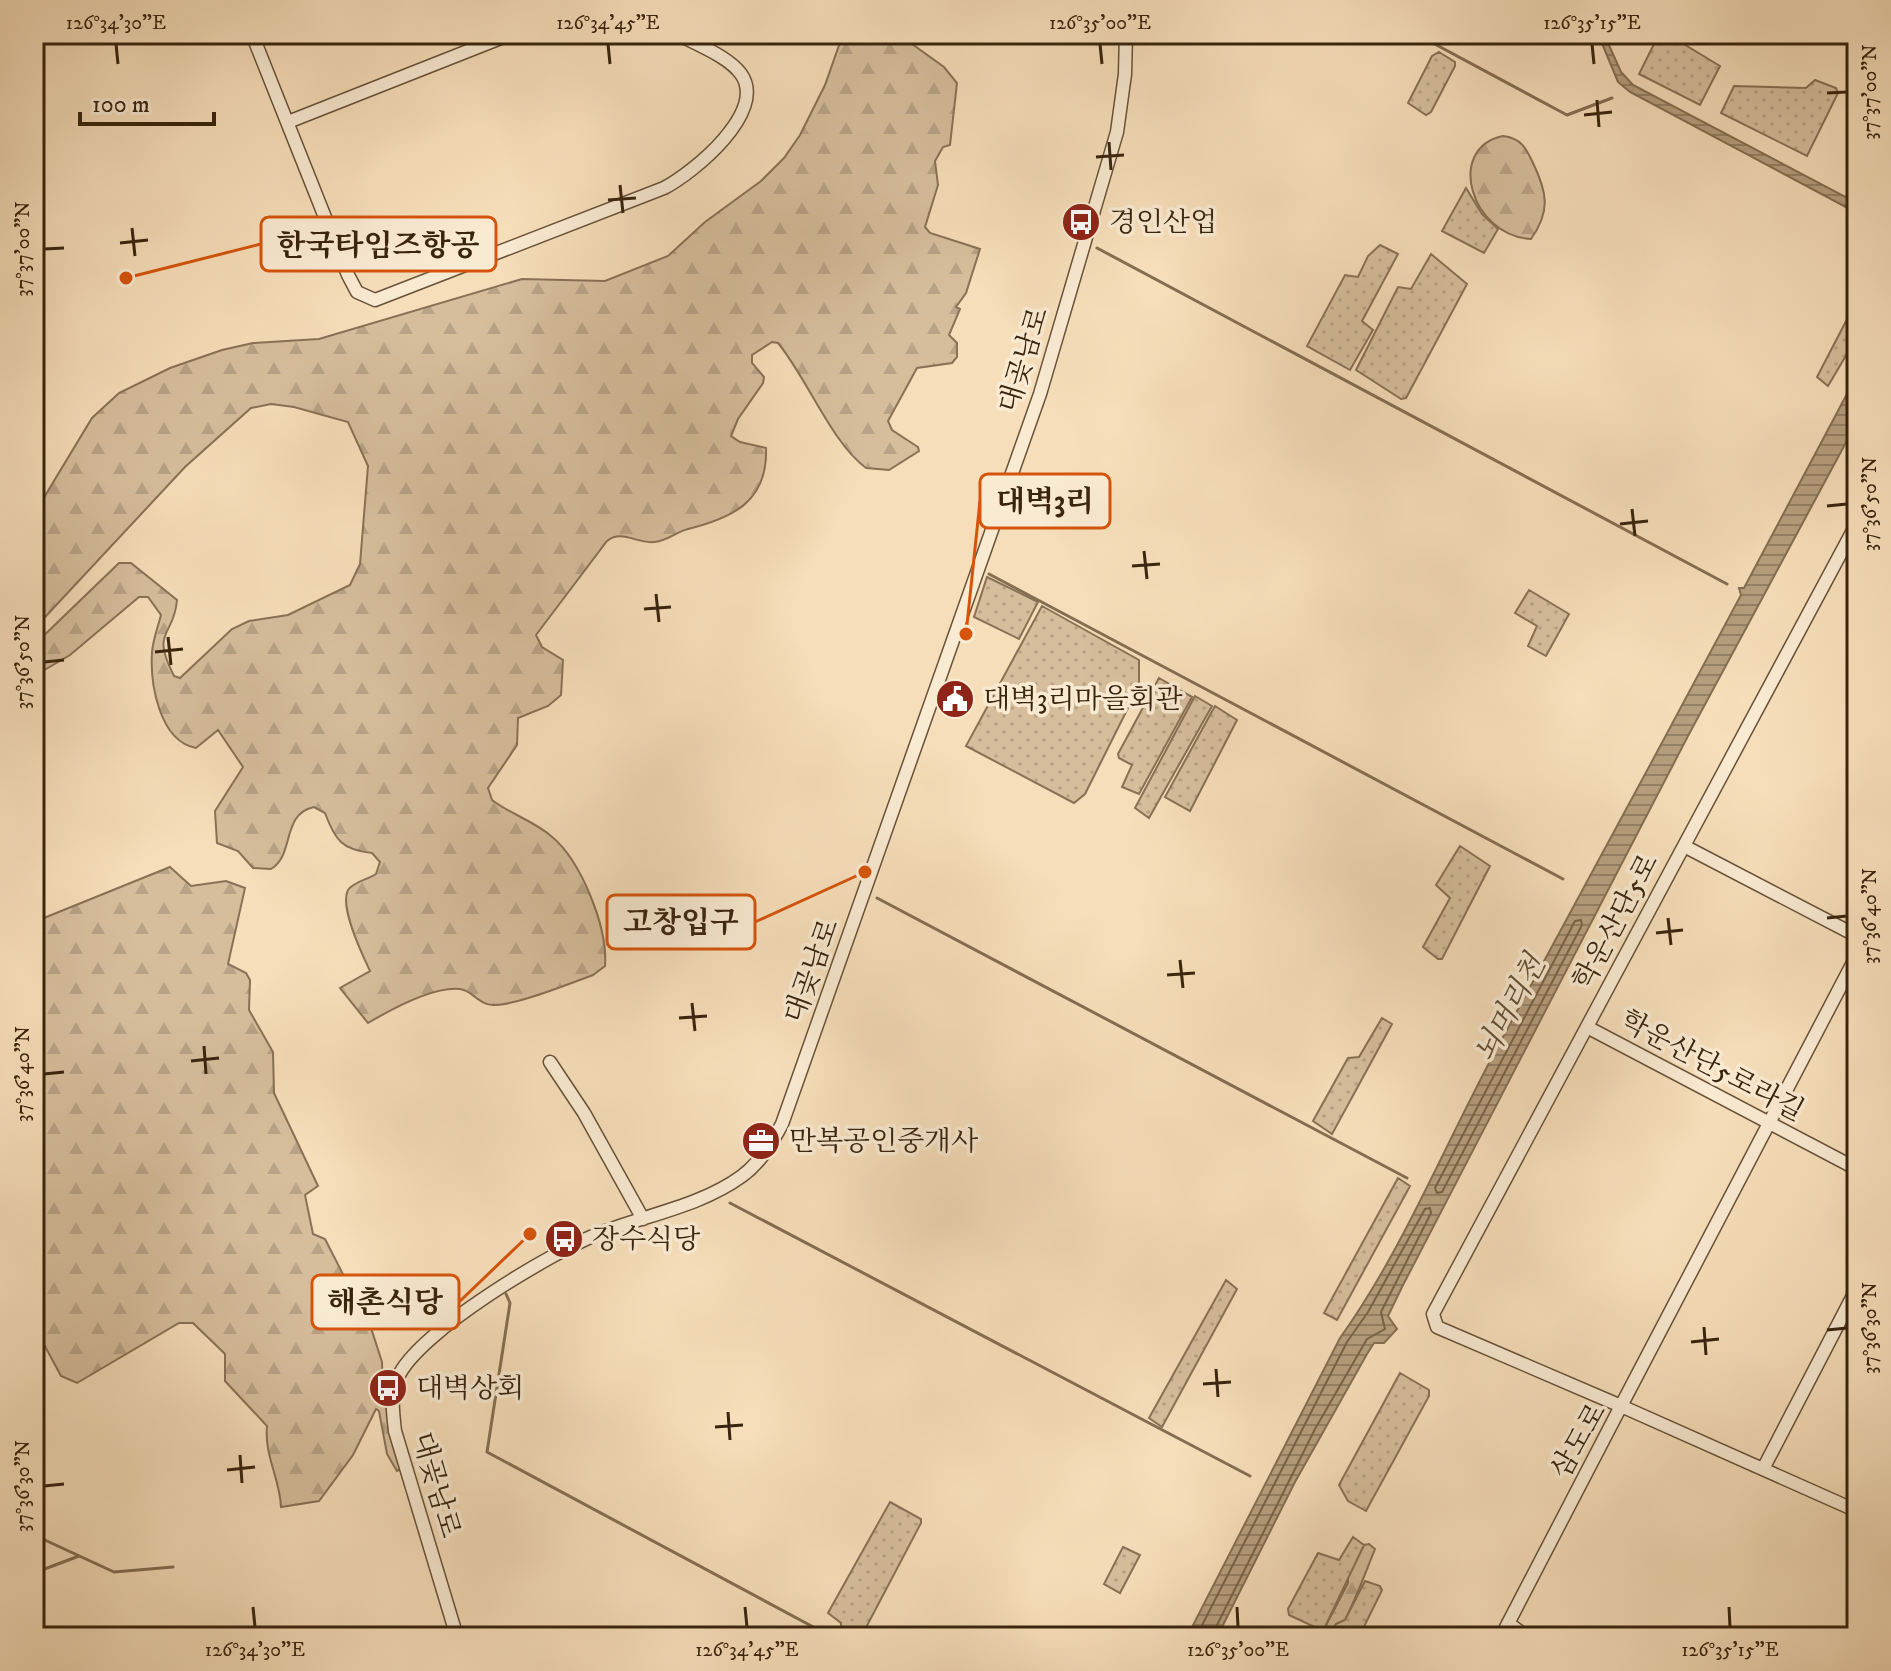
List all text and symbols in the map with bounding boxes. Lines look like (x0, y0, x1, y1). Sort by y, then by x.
text: 126°34'30"E (66, 11, 166, 36)
text: 126°34'45"E (556, 11, 660, 36)
text: 126°35'00"E (1049, 11, 1151, 36)
text: 126°35'15"E (1543, 11, 1641, 36)
text: 37°37'00"N (1858, 44, 1883, 140)
scale bar (80, 76, 214, 126)
text: 100 m (92, 90, 150, 120)
text: 37°37'00"N (11, 201, 36, 297)
bus stop icon: 경인산업 (1060, 201, 1102, 243)
place label: 경인산업 (1109, 205, 1217, 240)
callout: 한국타임즈항공 (261, 217, 496, 271)
text: 한국타임즈항공 (277, 228, 479, 265)
street label: 대곶남로 (991, 303, 1057, 417)
text: 37°36'50"N (1858, 457, 1883, 551)
callout: 대벽3리 (980, 474, 1110, 528)
text: 대벽3리 (996, 484, 1094, 521)
text: 37°36'50"N (11, 615, 36, 709)
public building icon: 대벽3리마을회관 (934, 678, 976, 720)
place label: 대벽3리마을회관 (983, 682, 1183, 717)
street label: 학운산단5로 (1566, 848, 1666, 996)
text: 37°36'40"N (1858, 868, 1883, 964)
callout: 고창입구 (607, 895, 755, 949)
text: 고창입구 (623, 905, 739, 942)
street label: 대곶남로 (777, 914, 847, 1028)
water label: 뇌머리천 (1467, 947, 1555, 1069)
street label: 학운산단5로라길 (1614, 1003, 1810, 1129)
text: 37°36'40"N (11, 1026, 36, 1122)
office icon: 만복공인중개사 (740, 1120, 782, 1162)
place label: 만복공인중개사 (789, 1124, 978, 1159)
bus stop icon: 장수식당 (543, 1218, 585, 1260)
place label: 장수식당 (592, 1222, 700, 1257)
callout: 해촌식당 (312, 1275, 459, 1329)
text: 37°36'30"N (1858, 1282, 1883, 1374)
text: 해촌식당 (327, 1285, 443, 1322)
bus stop icon: 대벽상회 (367, 1367, 409, 1409)
place label: 대벽상회 (416, 1371, 524, 1406)
street label: 삼도로 (1544, 1397, 1614, 1485)
street label: 대곶남로 (404, 1428, 468, 1542)
text: 37°36'30"N (11, 1440, 36, 1532)
text: 126°34'30"E (205, 1638, 305, 1663)
text: 126°34'45"E (695, 1638, 799, 1663)
text: 126°35'00"E (1187, 1638, 1289, 1663)
text: 126°35'15"E (1681, 1638, 1779, 1663)

